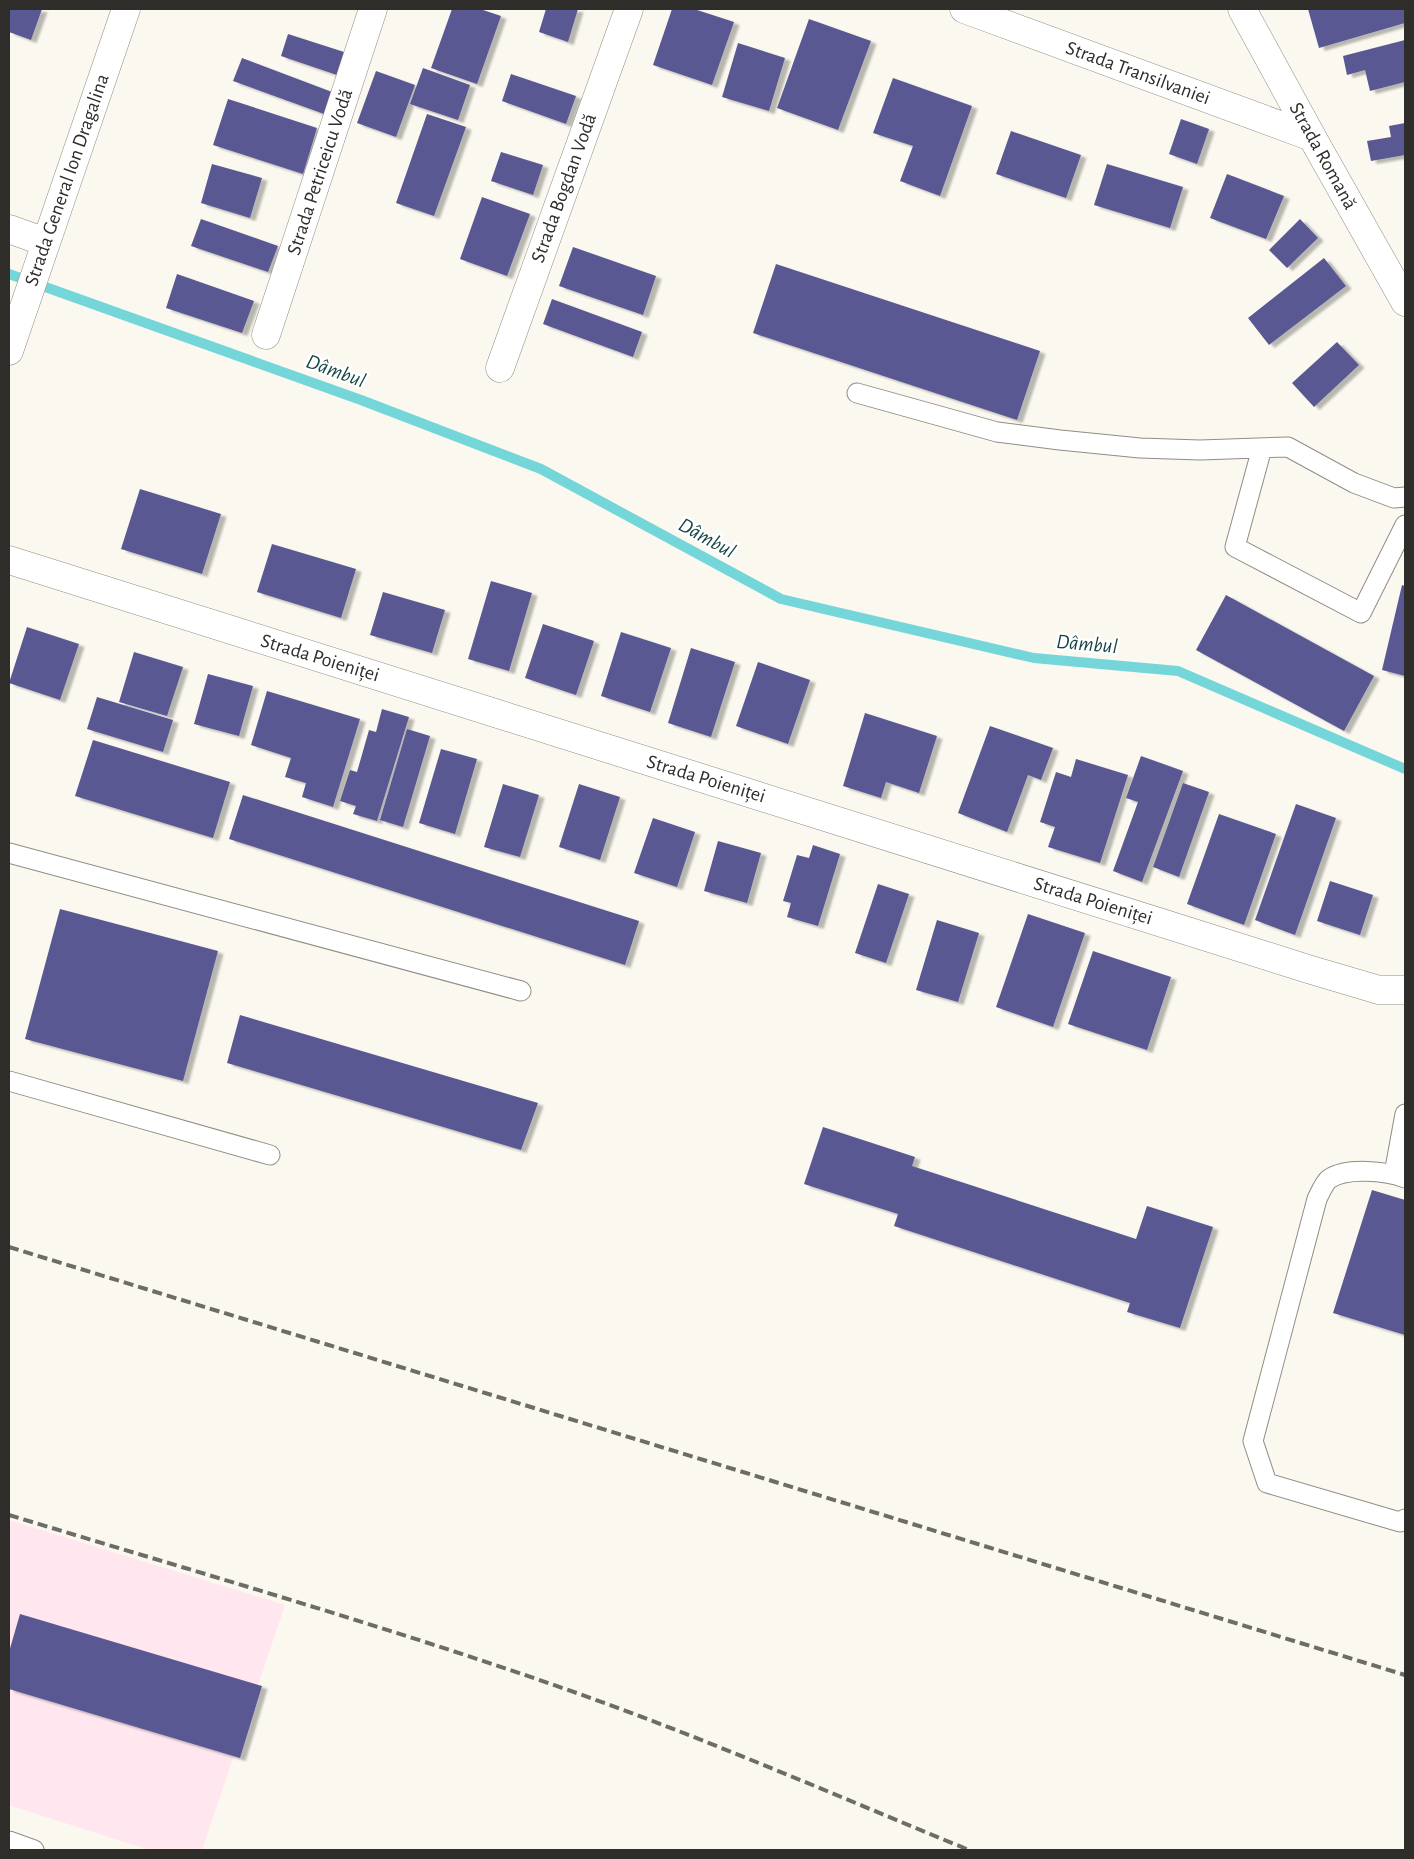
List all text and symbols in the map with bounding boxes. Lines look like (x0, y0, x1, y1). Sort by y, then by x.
street label: Strada Transilvaniei (1063, 38, 1213, 108)
street label: Strada General Ion Dragalina (21, 71, 113, 289)
street label: Strada Petriceicu Vodă (284, 86, 356, 258)
street label: Strada Romană (1285, 99, 1361, 213)
street label: Strada Bogdan Vodă (528, 111, 600, 265)
water label: Dâmbul (303, 351, 369, 391)
water label: Dâmbul (675, 514, 739, 562)
street label: Strada Poieniței (258, 630, 382, 686)
water label: Dâmbul (1055, 631, 1119, 657)
street label: Strada Poieniței (644, 751, 768, 807)
street label: Strada Poieniței (1031, 873, 1155, 929)

